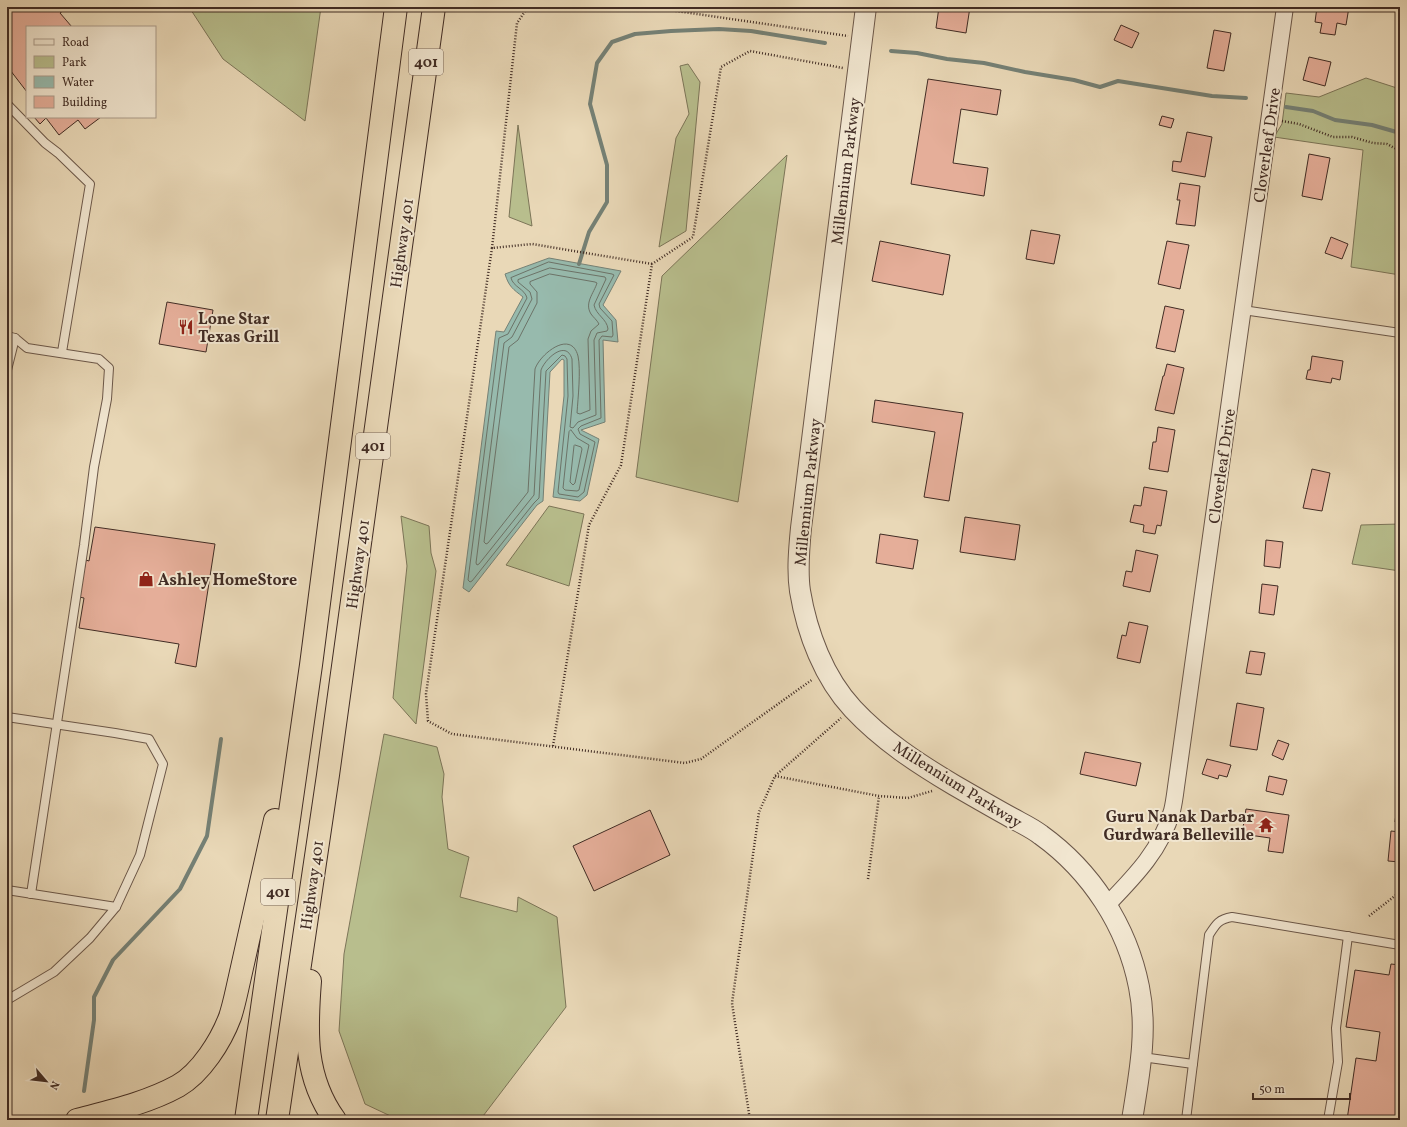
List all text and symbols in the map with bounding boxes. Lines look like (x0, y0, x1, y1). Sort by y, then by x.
legend (26, 26, 156, 118)
text: Road (62, 35, 89, 51)
road number: 401 (409, 49, 443, 75)
text: Park (62, 55, 87, 71)
text: Water (62, 75, 94, 91)
street label: Cloverleaf Drive (1249, 86, 1287, 204)
text: Building (62, 95, 107, 111)
street label: Millennium Parkway (827, 96, 867, 246)
street label: Highway 401 (386, 197, 420, 289)
place label: Lone Star Texas Grill (198, 309, 280, 349)
restaurant icon: Lone Star Texas Grill (177, 318, 195, 336)
street label: Cloverleaf Drive (1204, 407, 1242, 525)
street label: Millennium Parkway (790, 417, 828, 567)
road number: 401 (356, 433, 390, 459)
street label: Highway 401 (342, 518, 376, 610)
shop icon: Ashley HomeStore (137, 570, 155, 588)
place label: Ashley HomeStore (158, 570, 297, 592)
street label: Millennium Parkway (888, 737, 1026, 835)
place label: Guru Nanak Darbar Gurdwara Belleville (1103, 807, 1254, 847)
temple icon: Guru Nanak Darbar Gurdwara Belleville (1257, 816, 1275, 834)
street label: Highway 401 (296, 839, 330, 931)
road number: 401 (261, 879, 295, 905)
north arrow (26, 1061, 66, 1101)
scale bar (1253, 1075, 1350, 1101)
text: N (45, 1078, 62, 1092)
text: 50 m (1259, 1082, 1285, 1098)

